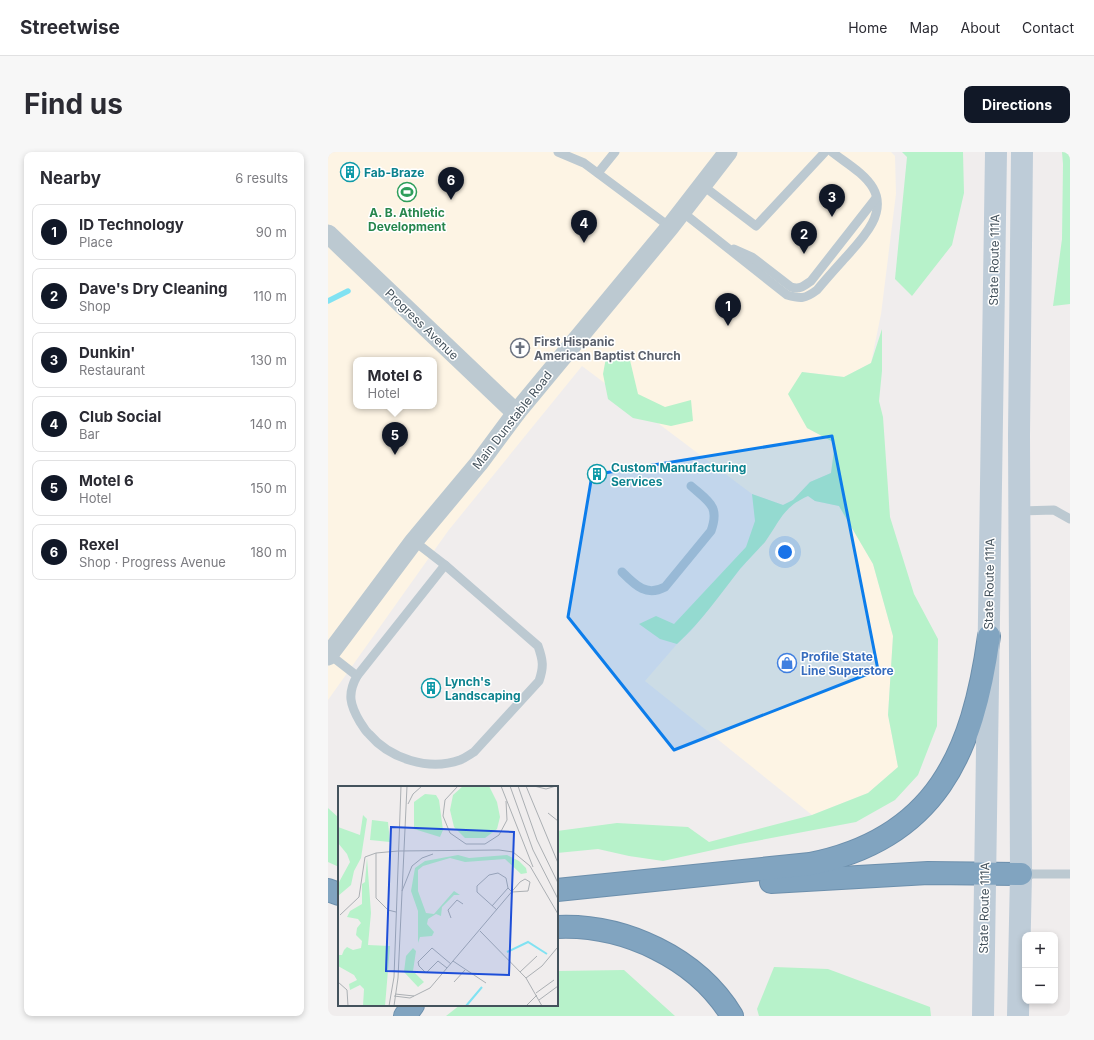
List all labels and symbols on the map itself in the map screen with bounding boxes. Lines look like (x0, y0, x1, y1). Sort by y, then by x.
building icon: Fab-Braze (339, 161, 361, 183)
place label: Fab-Braze (364, 165, 424, 180)
pin: 6 (438, 167, 464, 200)
sports icon: A. B. Athletic Development (396, 181, 418, 203)
pin: 3 (819, 184, 845, 217)
place label: A. B. Athletic Development (368, 205, 447, 234)
pin: 4 (571, 210, 597, 243)
street label: State Route 111A (986, 214, 1002, 306)
pin: 2 (791, 221, 817, 254)
street label: Progress Avenue (382, 285, 462, 363)
pin: 1 (715, 293, 741, 326)
place label: First Hispanic American Baptist Church (534, 334, 681, 363)
church icon: First Hispanic American Baptist Church (509, 337, 531, 359)
street label: Main Dunstable Road (469, 368, 555, 472)
pin: 5 (382, 422, 408, 455)
place label: Custom Manufacturing Services (611, 460, 746, 489)
building icon: Custom Manufacturing Services (586, 463, 608, 485)
street label: State Route 111A (981, 538, 997, 630)
your location (775, 542, 795, 562)
place label: Profile State Line Superstore (801, 649, 894, 678)
shop icon: Profile State Line Superstore (776, 652, 798, 674)
place label: Lynch's Landscaping (445, 674, 521, 703)
building icon: Lynch's Landscaping (420, 677, 442, 699)
inset map (338, 786, 558, 1006)
street label: State Route 111A (976, 862, 992, 954)

